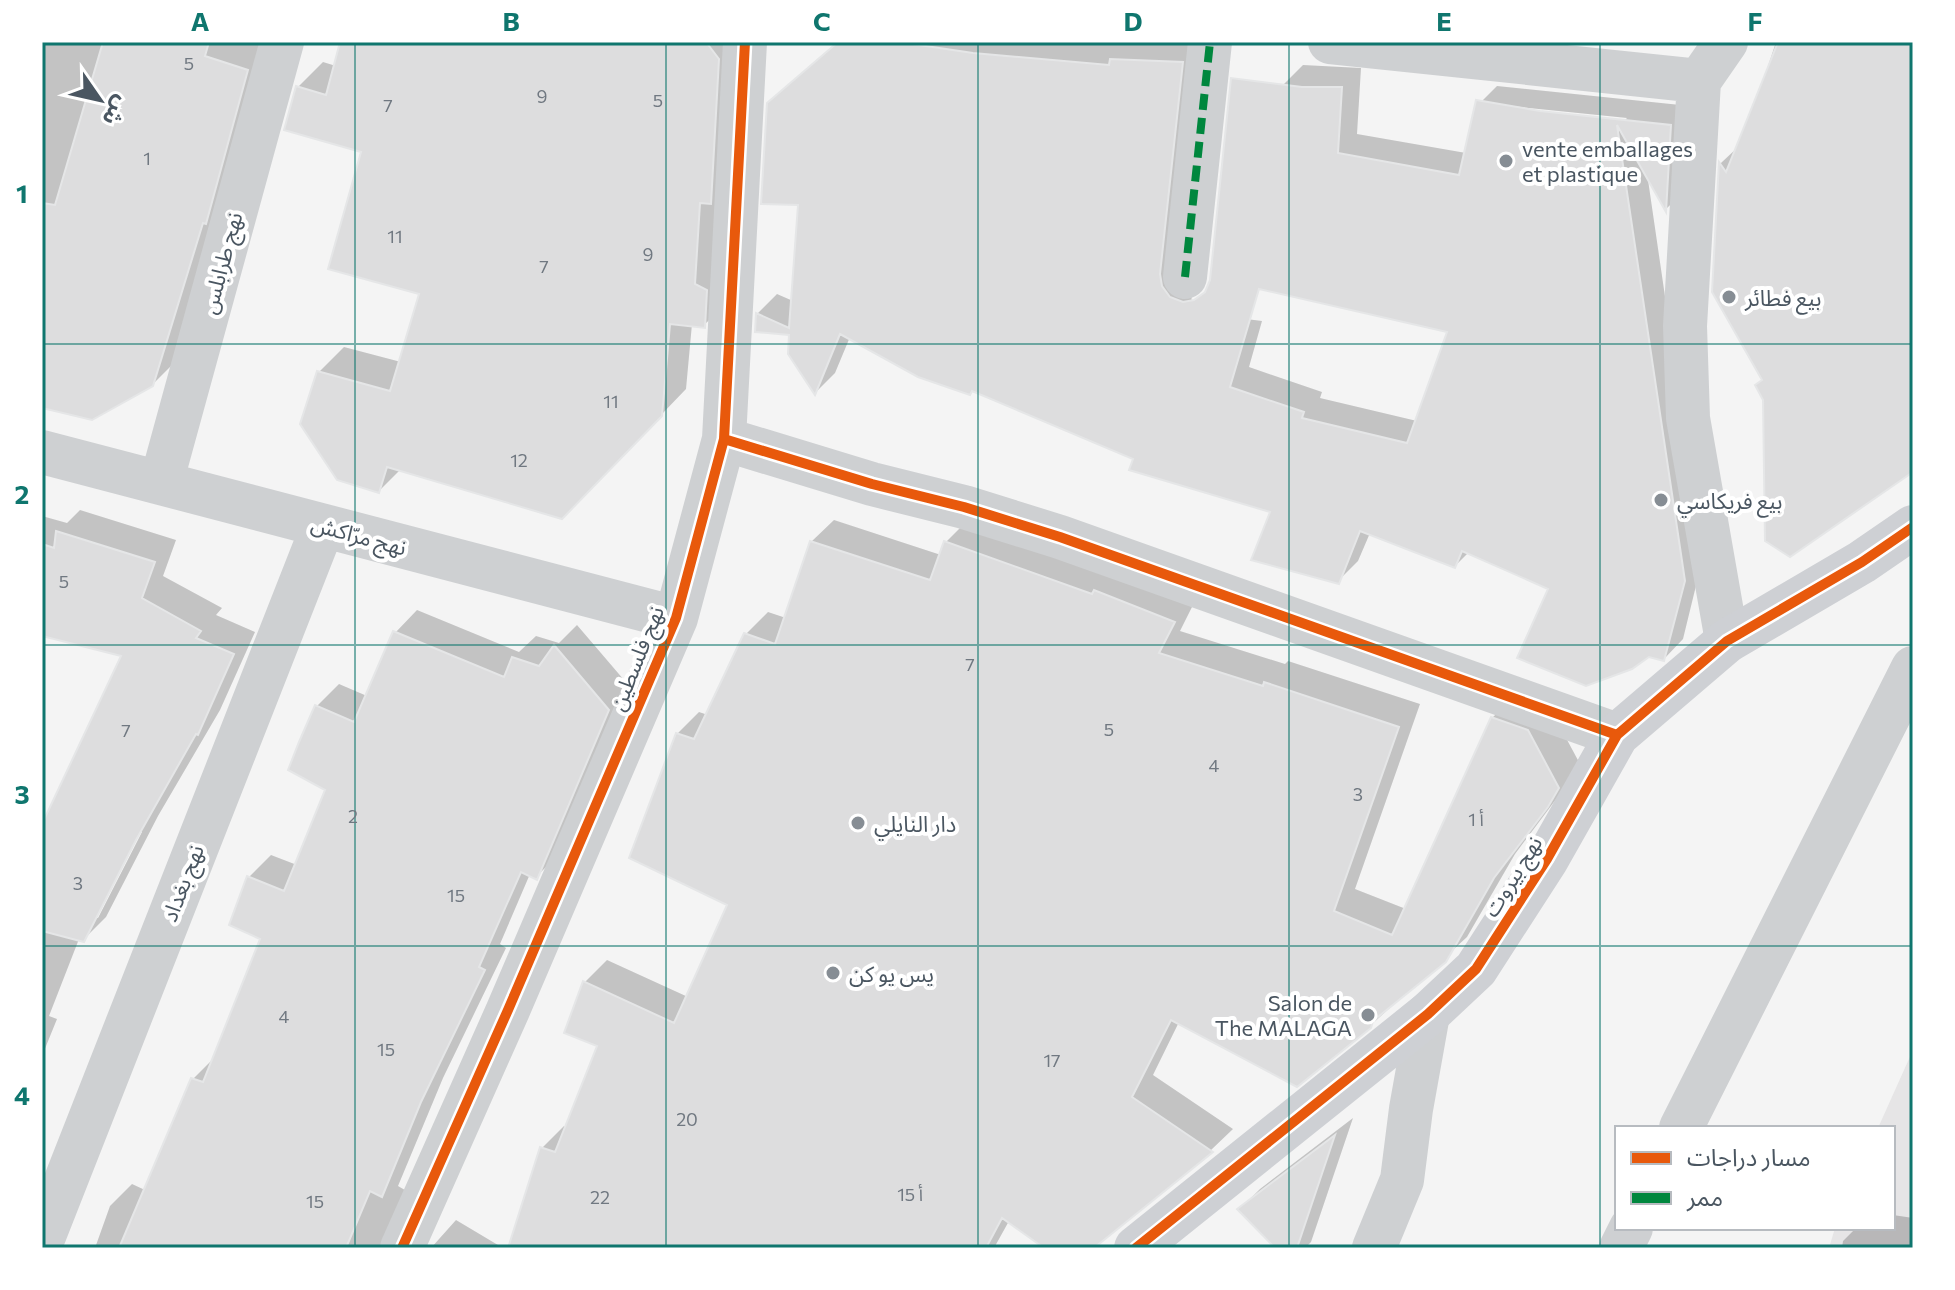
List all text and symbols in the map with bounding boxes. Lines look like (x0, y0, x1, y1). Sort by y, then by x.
text: A (191, 5, 210, 36)
text: B (502, 5, 520, 36)
text: C (813, 5, 831, 36)
text: D (1123, 5, 1143, 36)
text: E (1436, 5, 1452, 36)
text: F (1747, 5, 1763, 36)
house number: 5 (184, 52, 194, 74)
north arrow (60, 60, 140, 140)
house number: 9 (537, 85, 547, 107)
house number: 5 (653, 89, 663, 111)
text: ش (97, 91, 137, 132)
house number: 7 (383, 94, 393, 116)
place label: vente emballages et plastique (1522, 135, 1693, 187)
house number: 1 (143, 147, 151, 169)
marker: vente emballages et plastique (1497, 152, 1515, 170)
text: 1 (16, 177, 28, 208)
street label: نهج طرابلس (194, 209, 251, 318)
house number: 11 (387, 225, 403, 247)
house number: 9 (643, 243, 653, 265)
house number: 7 (539, 255, 549, 277)
place label: بيع فطائر (1744, 284, 1822, 315)
marker: بيع فطائر (1720, 288, 1738, 306)
house number: 11 (603, 390, 619, 412)
house number: 12 (510, 449, 528, 471)
text: 2 (15, 478, 29, 509)
place label: بيع فريكاسي (1677, 487, 1783, 518)
marker: بيع فريكاسي (1652, 491, 1670, 509)
street label: نهج مرّاكش (307, 509, 410, 565)
house number: 5 (59, 570, 69, 592)
street label: نهج فلسطين (603, 602, 673, 716)
house number: 7 (965, 653, 975, 675)
house number: 5 (1104, 718, 1114, 740)
house number: 7 (121, 719, 131, 741)
house number: 4 (1209, 754, 1220, 776)
text: 3 (14, 778, 30, 809)
house number: 3 (1353, 783, 1363, 805)
house number: 2 (348, 805, 358, 827)
house number: 1 أ (1468, 808, 1484, 830)
place label: دار النايلي (874, 810, 956, 841)
marker: دار النايلي (849, 814, 867, 832)
street label: نهج بيروت (1477, 831, 1551, 923)
street label: نهج بغداد (155, 841, 213, 927)
house number: 3 (73, 872, 83, 894)
house number: 15 (447, 884, 465, 906)
place label: يس يو كن (849, 960, 934, 987)
marker: يس يو كن (824, 964, 842, 982)
place label: Salon de The MALAGA (1215, 989, 1352, 1041)
house number: 4 (279, 1005, 290, 1027)
marker: Salon de The MALAGA (1359, 1006, 1377, 1024)
house number: 15 (377, 1038, 395, 1060)
house number: 17 (1043, 1049, 1061, 1071)
text: 4 (14, 1079, 30, 1110)
house number: 20 (676, 1108, 698, 1130)
legend (1615, 1126, 1895, 1230)
text: مسار دراجات (1687, 1142, 1811, 1172)
text: ممر (1686, 1182, 1723, 1212)
house number: 15 أ (897, 1183, 923, 1205)
house number: 22 (590, 1186, 610, 1208)
house number: 15 (306, 1190, 324, 1212)

